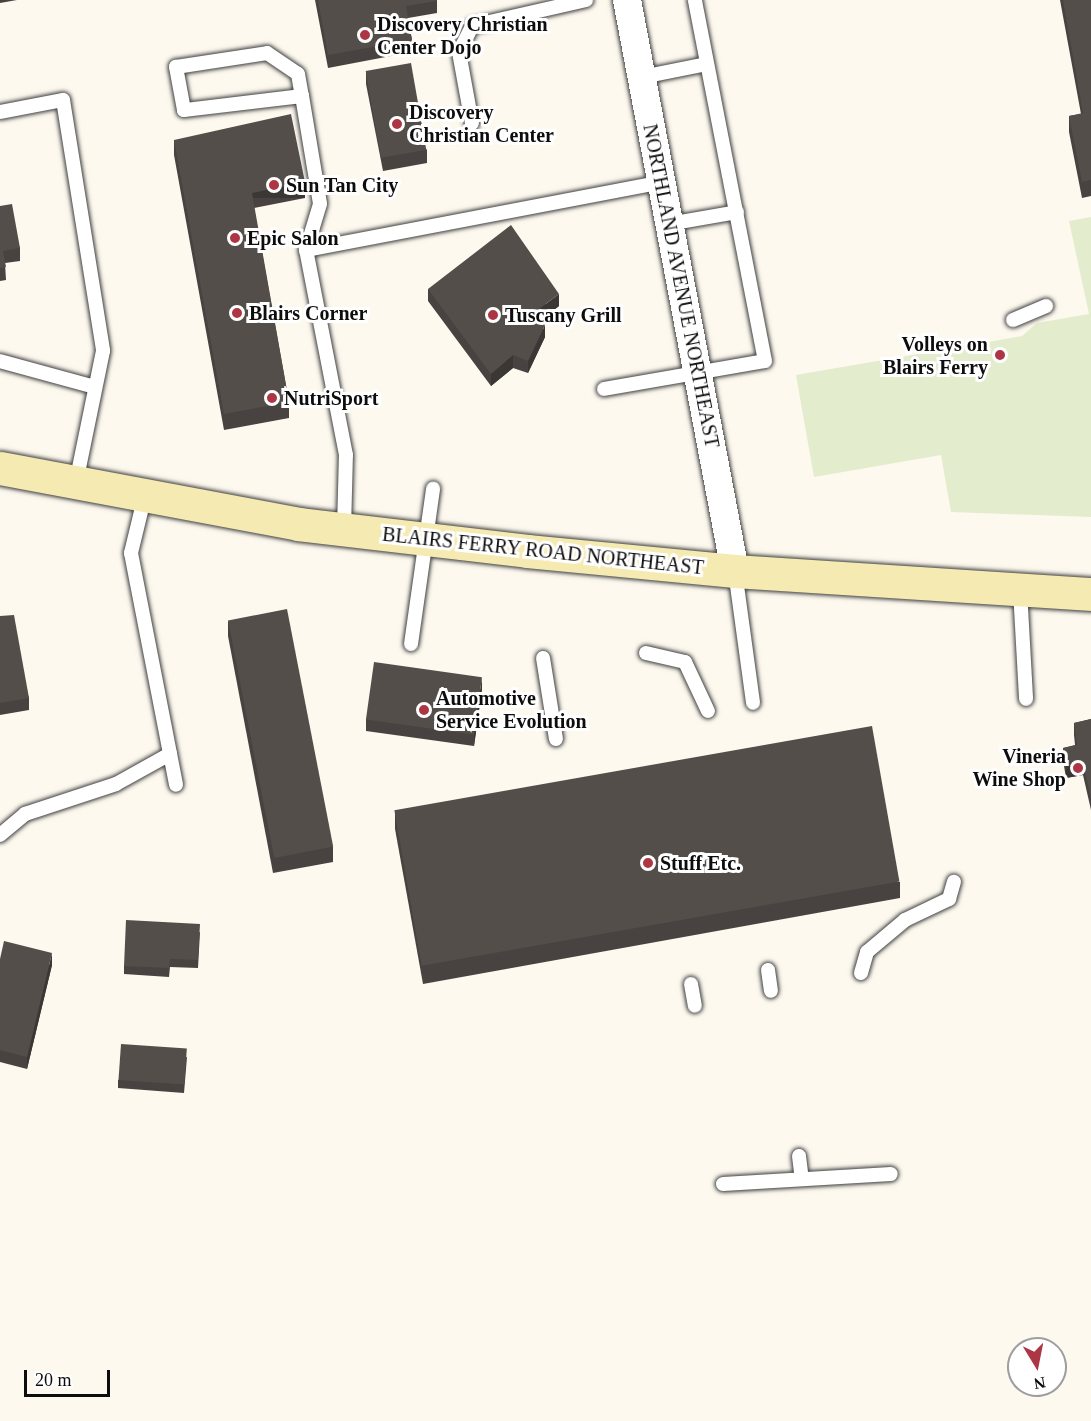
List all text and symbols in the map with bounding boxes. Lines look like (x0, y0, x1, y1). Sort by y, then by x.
place label: Discovery Christian Center Dojo (377, 12, 548, 59)
marker: Discovery Christian Center Dojo (358, 28, 372, 42)
place label: Discovery Christian Center (409, 100, 554, 147)
marker: Discovery Christian Center (390, 117, 404, 131)
street label: NORTHLAND AVENUE NORTHEAST (638, 121, 724, 451)
place label: Sun Tan City (286, 173, 399, 197)
marker: Sun Tan City (267, 178, 281, 192)
place label: Epic Salon (247, 226, 339, 250)
marker: Epic Salon (228, 231, 242, 245)
place label: Blairs Corner (249, 301, 367, 325)
place label: Tuscany Grill (505, 303, 622, 327)
marker: Blairs Corner (230, 306, 244, 320)
marker: Tuscany Grill (486, 308, 500, 322)
place label: Volleys on Blairs Ferry (883, 332, 988, 379)
marker: Volleys on Blairs Ferry (993, 348, 1007, 362)
place label: NutriSport (284, 386, 378, 410)
marker: NutriSport (265, 391, 279, 405)
street label: BLAIRS FERRY ROAD NORTHEAST (381, 522, 705, 580)
place label: Automotive Service Evolution (436, 686, 587, 733)
marker: Automotive Service Evolution (417, 703, 431, 717)
place label: Vineria Wine Shop (972, 744, 1066, 791)
marker: Vineria Wine Shop (1071, 761, 1085, 775)
place label: Stuff Etc. (660, 851, 741, 875)
marker: Stuff Etc. (641, 856, 655, 870)
north arrow (1007, 1337, 1067, 1397)
scale bar (27, 1358, 112, 1396)
text: 20 m (35, 1370, 72, 1390)
text: N (1033, 1374, 1047, 1393)

